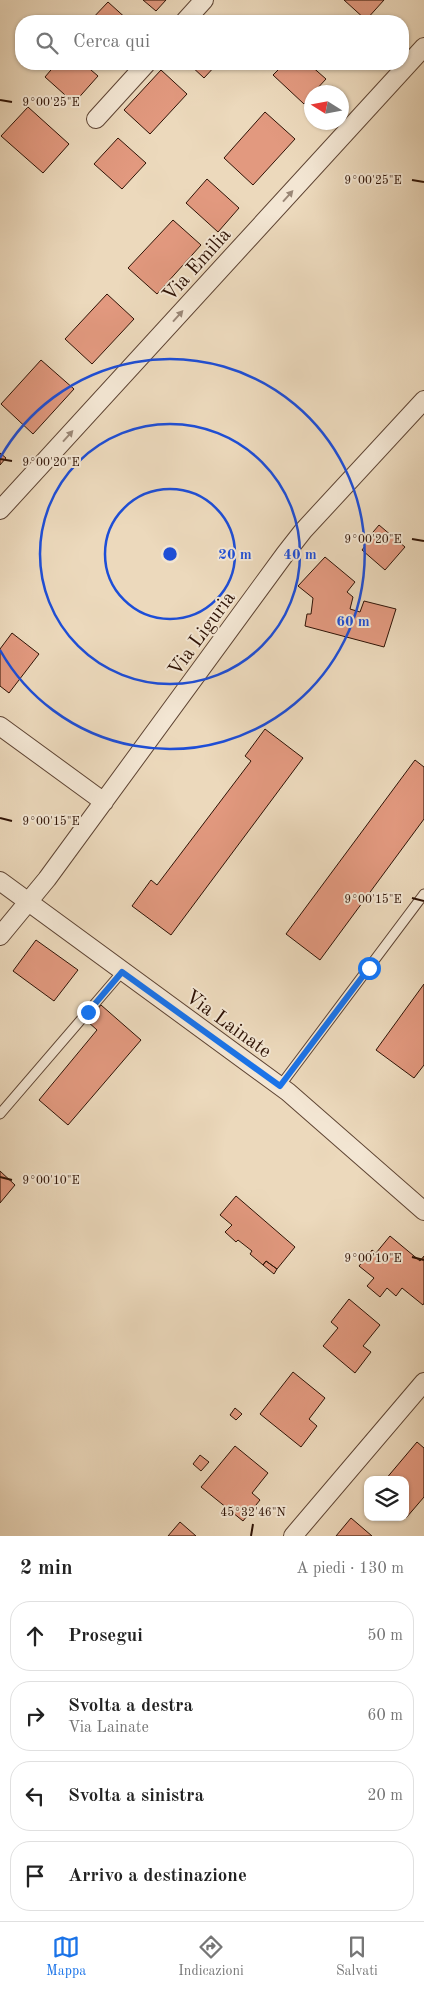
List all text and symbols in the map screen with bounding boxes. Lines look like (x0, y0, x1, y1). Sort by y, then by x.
search box (15, 15, 409, 70)
icon: search (33, 29, 61, 57)
text: Cerca qui (73, 33, 150, 52)
north arrow (304, 85, 349, 130)
text: 9°00'25"E (22, 96, 80, 109)
text: 9°00'25"E (344, 174, 402, 187)
one-way arrow (282, 190, 294, 202)
street label: Via Emilia (160, 225, 236, 306)
one-way arrow (172, 310, 184, 322)
one-way arrow (62, 430, 74, 442)
text: 9°00'20"E (22, 457, 80, 469)
text: 9°00'20"E (344, 534, 402, 546)
centre of rings (161, 545, 179, 563)
text: 20 m (218, 548, 252, 563)
text: 40 m (283, 548, 317, 563)
street label: Via Liguria (165, 588, 240, 680)
text: 60 m (336, 615, 370, 630)
text: 9°00'15"E (22, 815, 80, 828)
text: 9°00'15"E (344, 893, 402, 906)
route start (358, 957, 381, 980)
street label: Via Lainate (181, 987, 275, 1062)
route end (77, 1001, 100, 1024)
text: 9°00'10"E (22, 1175, 80, 1187)
text: 9°00'10"E (344, 1253, 402, 1265)
map controls (364, 1476, 409, 1521)
button: layers (364, 1476, 409, 1521)
text: 45°32'46"N (220, 1506, 286, 1519)
text: 2 min (20, 1558, 73, 1579)
text: A piedi · 130 m (296, 1561, 404, 1577)
icon: ahead (21, 1622, 49, 1650)
text: Prosegui (68, 1627, 143, 1646)
text: 50 m (367, 1628, 403, 1644)
text: Svolta a destra (68, 1697, 193, 1716)
icon: right (21, 1702, 49, 1730)
text: 60 m (367, 1708, 403, 1724)
text: Via Lainate (68, 1720, 149, 1736)
icon: left (21, 1782, 49, 1810)
text: Svolta a sinistra (68, 1787, 204, 1806)
text: 20 m (367, 1788, 403, 1804)
icon: arrive (21, 1862, 49, 1890)
text: Arrivo a destinazione (68, 1867, 247, 1886)
tab: Mappa (46, 1933, 86, 1980)
tab: Indicazioni (178, 1933, 244, 1980)
tab: Salvati (336, 1933, 378, 1980)

